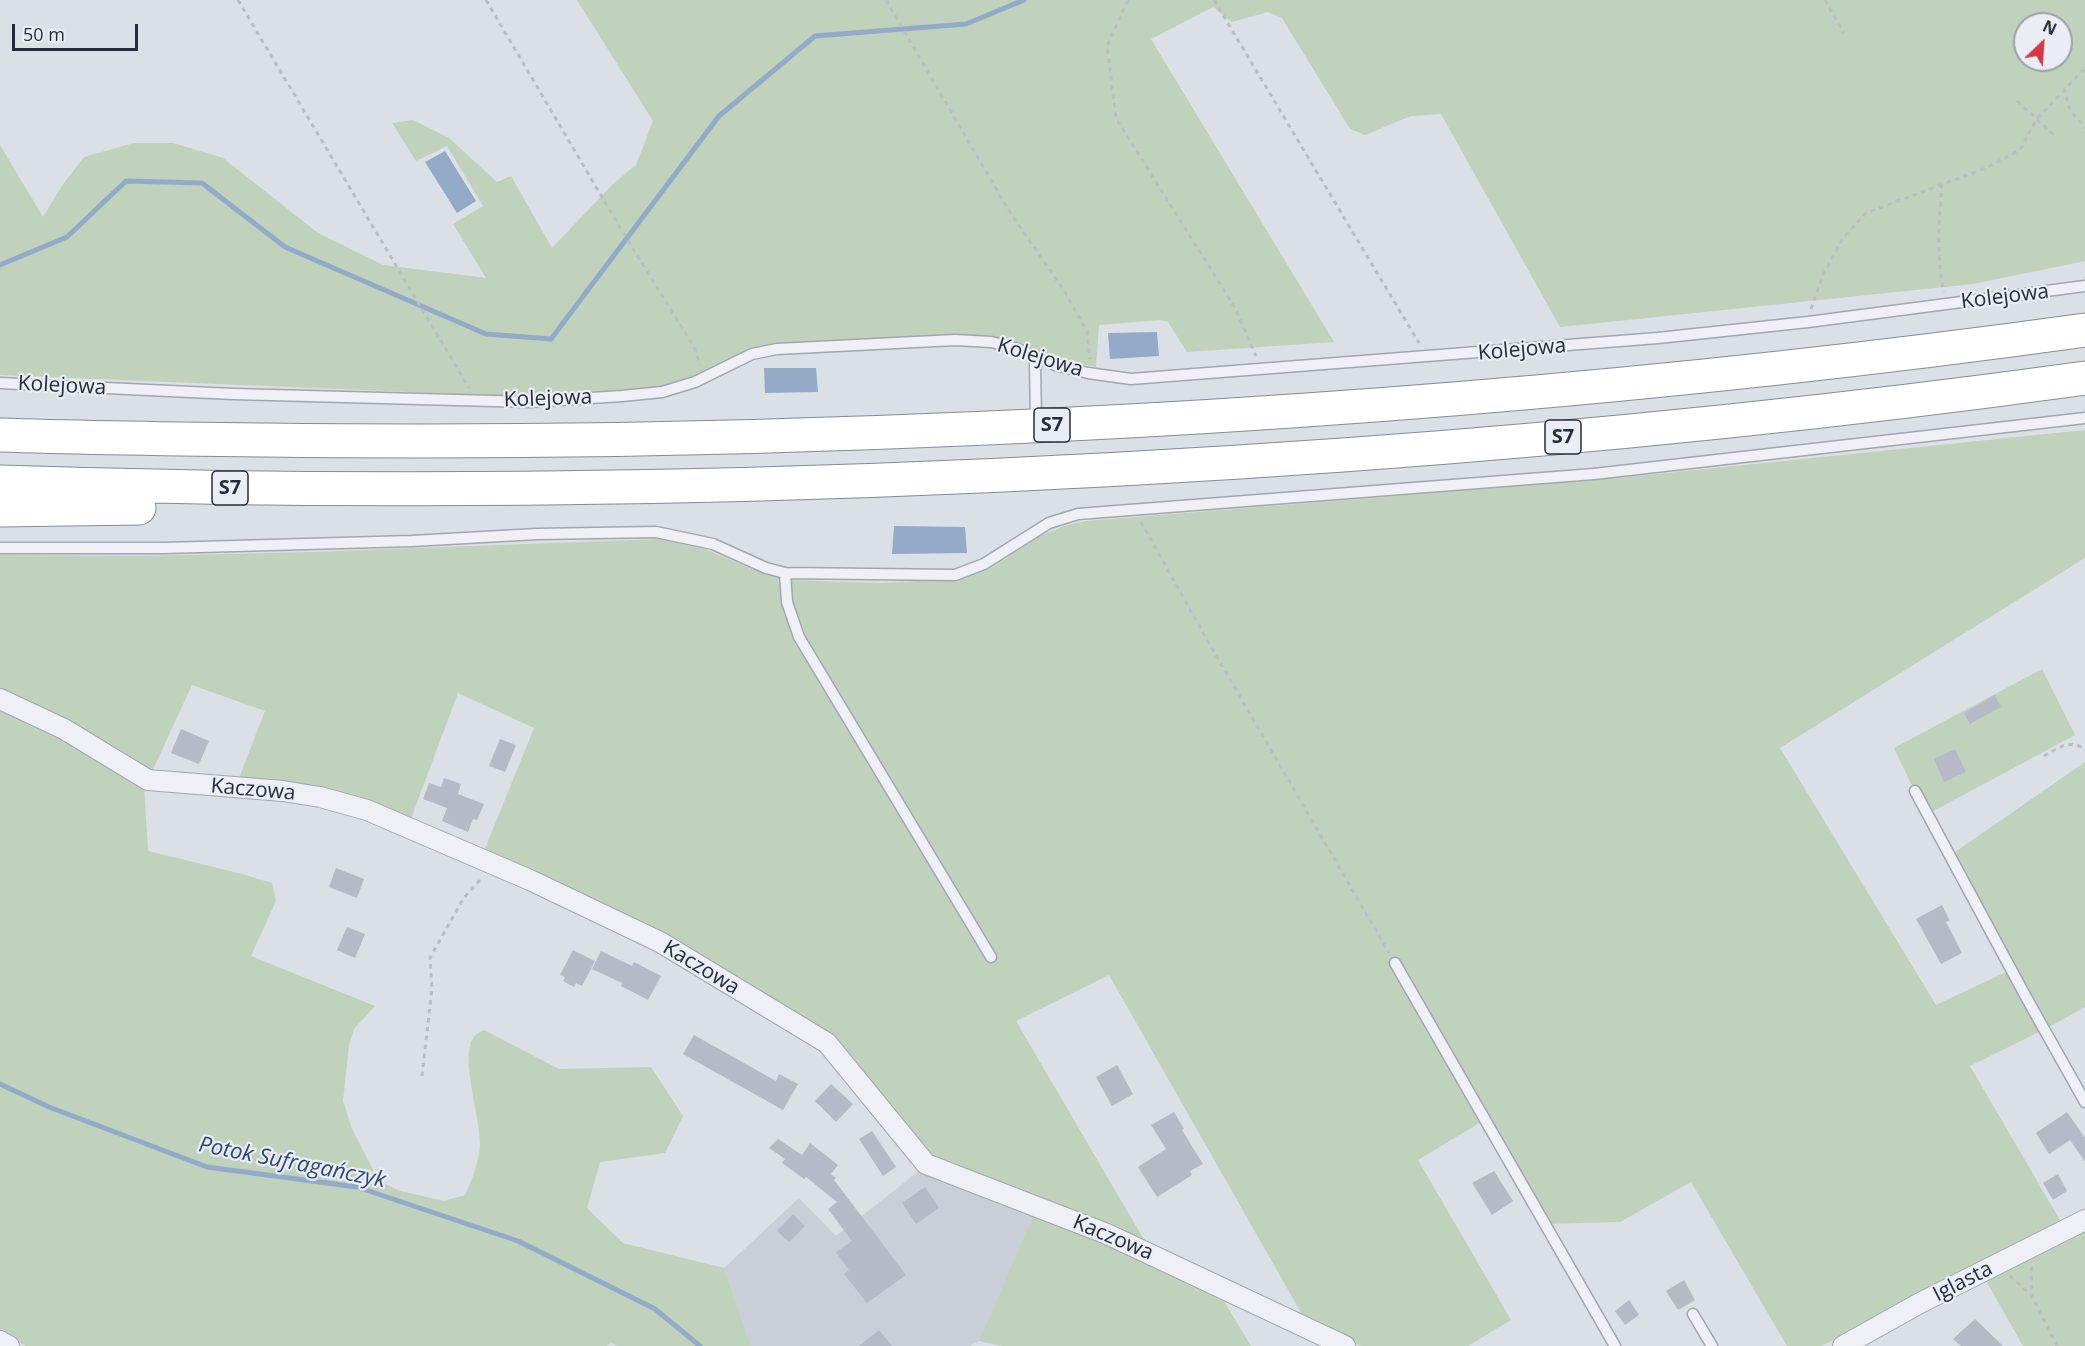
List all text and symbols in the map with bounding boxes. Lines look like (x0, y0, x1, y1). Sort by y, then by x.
scale bar (15, 12, 141, 50)
north arrow (2013, 12, 2073, 72)
text: N (2039, 15, 2060, 40)
text: 50 m (23, 22, 65, 46)
street label: Kolejowa (1960, 279, 2050, 315)
street label: Kolejowa (994, 333, 1086, 383)
street label: Kolejowa (1477, 334, 1567, 366)
street label: Kolejowa (17, 371, 107, 401)
street label: Kolejowa (503, 385, 593, 413)
road number: S7 (1034, 408, 1070, 442)
road number: S7 (1545, 420, 1581, 454)
road number: S7 (212, 471, 248, 505)
street label: Kaczowa (210, 774, 296, 806)
street label: Kaczowa (658, 935, 744, 1001)
water label: Potok Sufragańczyk (196, 1132, 388, 1194)
street label: Kaczowa (1069, 1210, 1157, 1266)
street label: Iglasta (1929, 1256, 1997, 1308)

